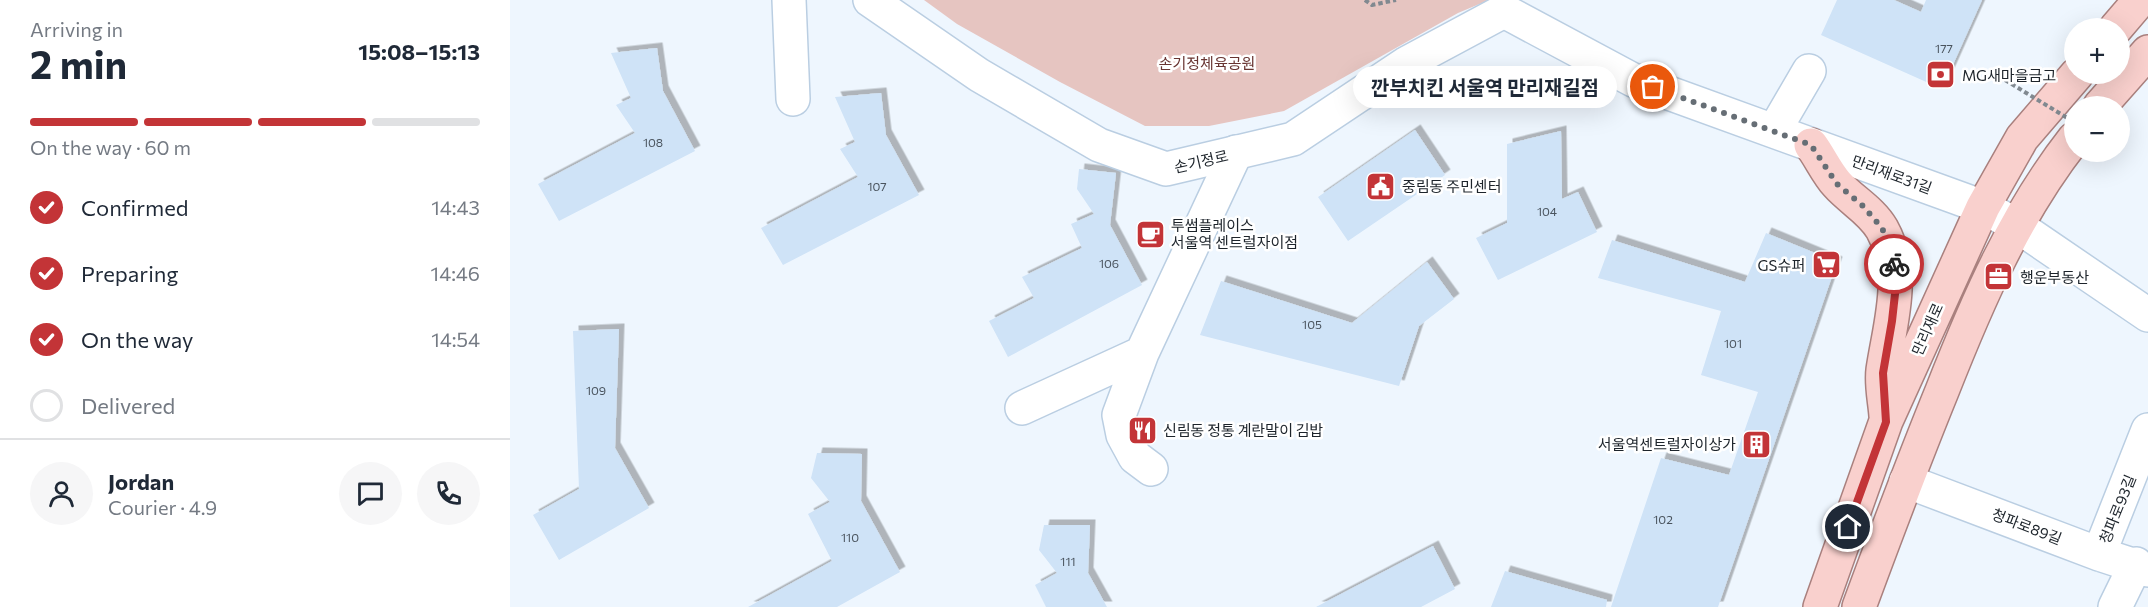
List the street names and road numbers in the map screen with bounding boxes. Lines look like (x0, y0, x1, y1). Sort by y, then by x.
street label: 손기정로 (1172, 146, 1230, 176)
street label: 만리재로31길 (1849, 151, 1935, 197)
street label: 만리재로 (1908, 300, 1946, 358)
street label: 청파로93길 (2095, 472, 2139, 546)
street label: 청파로89길 (1990, 504, 2064, 548)

